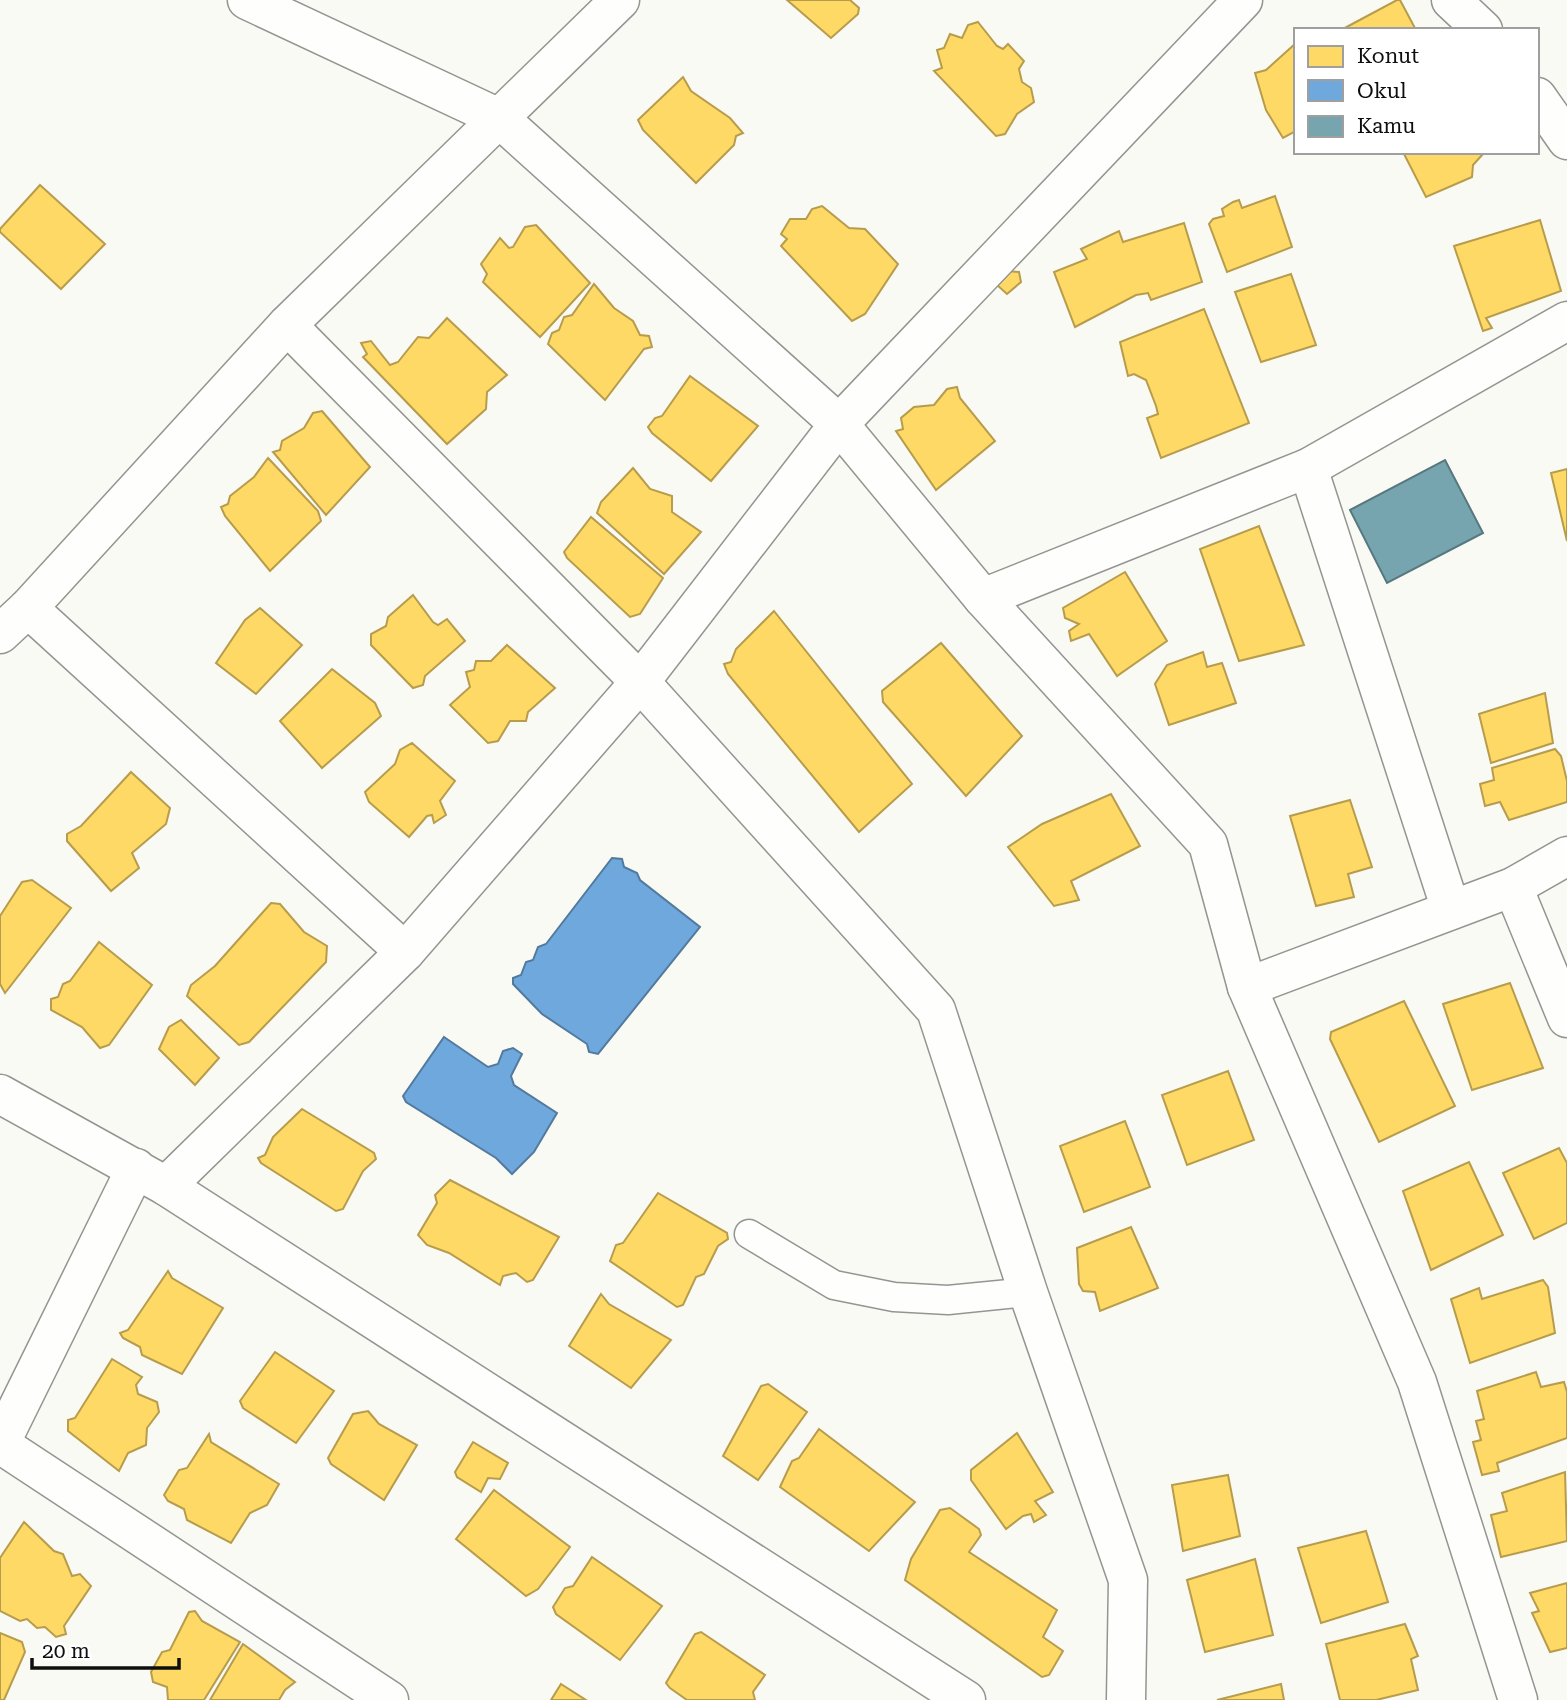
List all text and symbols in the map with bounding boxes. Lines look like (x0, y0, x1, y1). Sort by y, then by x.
legend (1294, 28, 1539, 154)
text: Konut (1357, 44, 1419, 68)
text: Okul (1357, 79, 1407, 103)
text: Kamu (1357, 114, 1415, 138)
scale bar (32, 1626, 178, 1670)
text: 20 m (42, 1639, 90, 1663)

